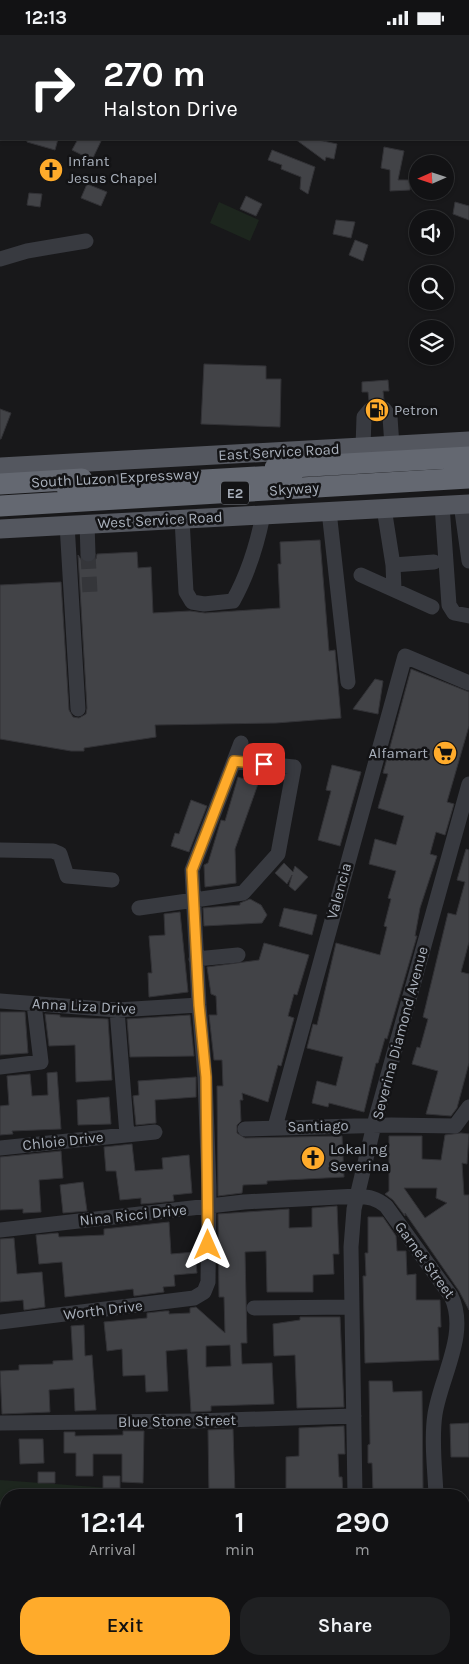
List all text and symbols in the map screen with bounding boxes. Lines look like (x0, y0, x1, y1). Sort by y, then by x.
text: 12:13 (25, 7, 67, 29)
text: 270 m (103, 54, 206, 95)
icon: right (20, 55, 85, 120)
text: Halston Drive (103, 96, 238, 122)
place label: Infant Jesus Chapel (68, 152, 157, 187)
north arrow (409, 155, 454, 200)
map controls (409, 155, 454, 365)
church icon: Infant Jesus Chapel (38, 157, 64, 183)
button: sound (409, 210, 454, 255)
button: search (409, 265, 454, 310)
button: layers (409, 320, 454, 365)
fuel station icon: Petron (364, 397, 390, 423)
place label: Petron (394, 401, 438, 419)
street label: East Service Road (218, 440, 340, 464)
street label: South Luzon Expressway (30, 465, 200, 491)
street label: Skyway (268, 478, 320, 500)
road number: E2 (221, 481, 249, 504)
street label: West Service Road (97, 508, 223, 532)
supermarket icon: Alfamart (432, 740, 458, 766)
pin (243, 743, 285, 785)
place label: Alfamart (368, 744, 428, 762)
icon: arrive (250, 750, 278, 778)
street label: Valencia (323, 861, 355, 921)
street label: Severina Diamond Avenue (368, 944, 432, 1122)
street label: Anna Liza Drive (32, 994, 136, 1018)
street label: Santiago (287, 1116, 349, 1136)
street label: Chloie Drive (22, 1128, 104, 1154)
place label: Lokal ng Severina (330, 1140, 389, 1175)
church icon: Lokal ng Severina (300, 1145, 326, 1171)
street label: Nina Ricci Drive (78, 1200, 188, 1230)
position arrow (181, 1218, 233, 1270)
street label: Garnet Street (391, 1218, 459, 1302)
street label: Worth Drive (62, 1296, 144, 1324)
street label: Blue Stone Street (118, 1411, 237, 1431)
text: 12:14 (80, 1504, 145, 1540)
text: 1 (235, 1504, 245, 1540)
text: 290 (335, 1504, 390, 1540)
text: Arrival (89, 1540, 136, 1559)
text: min (225, 1540, 254, 1559)
text: m (355, 1540, 370, 1559)
button: Exit (20, 1597, 230, 1655)
button: Share (240, 1597, 450, 1655)

